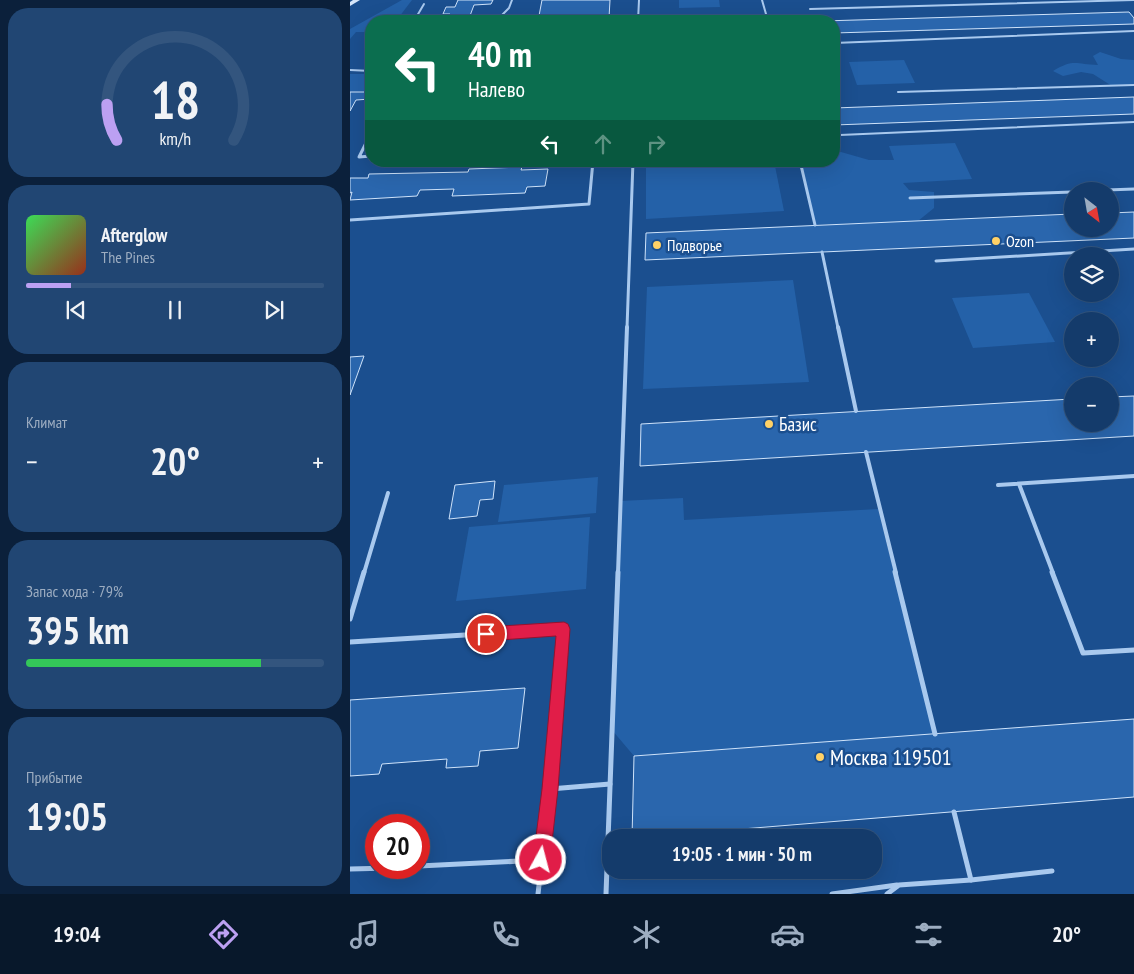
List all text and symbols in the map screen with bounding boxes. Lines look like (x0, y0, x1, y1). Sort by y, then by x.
text: 40 m (468, 31, 532, 77)
icon: left (385, 35, 450, 100)
text: 18 (150, 66, 200, 133)
text: Налево (468, 75, 525, 103)
text: km/h (159, 127, 191, 150)
icon: left (536, 130, 564, 158)
icon: ahead (589, 130, 617, 158)
icon: right (642, 130, 670, 158)
north arrow (1064, 182, 1119, 238)
map controls (1064, 182, 1119, 432)
text: Afterglow (101, 223, 167, 247)
place label: Ozon (1006, 231, 1034, 251)
place label: Подворье (667, 235, 722, 255)
marker: Ozon (990, 235, 1002, 247)
marker: Подворье (651, 239, 663, 251)
text: The Pines (101, 247, 155, 267)
button: layers (1064, 247, 1119, 302)
icon: previous (62, 296, 90, 324)
icon: pause (161, 296, 189, 324)
icon: next (260, 296, 288, 324)
button: + (1064, 312, 1119, 367)
button: − (1064, 377, 1119, 432)
text: Климат (26, 412, 67, 432)
place label: Базис (779, 412, 817, 436)
marker: Базис (763, 418, 775, 430)
text: 20° (150, 436, 200, 485)
text: − (26, 443, 38, 480)
text: + (312, 443, 324, 480)
text: Запас хода · 79% (26, 581, 123, 601)
text: 395 km (26, 605, 129, 654)
pin (465, 613, 507, 655)
icon: arrive (472, 620, 500, 648)
place label: Москва 119501 (830, 743, 952, 771)
marker: Москва 119501 (814, 751, 826, 763)
text: Прибытие (26, 767, 83, 787)
text: 19:05 (26, 791, 108, 840)
speed limit sign: 20 (365, 814, 430, 879)
position arrow (514, 833, 566, 885)
text: 19:05 · 1 мин · 50 m (672, 842, 812, 866)
icon: directions (206, 917, 241, 952)
icon: music (347, 917, 382, 952)
icon: phone (488, 917, 523, 952)
icon: climate (629, 917, 664, 952)
icon: car (770, 917, 805, 952)
icon: filters (911, 917, 946, 952)
text: 19:04 (53, 920, 101, 948)
text: 20° (1052, 920, 1081, 948)

